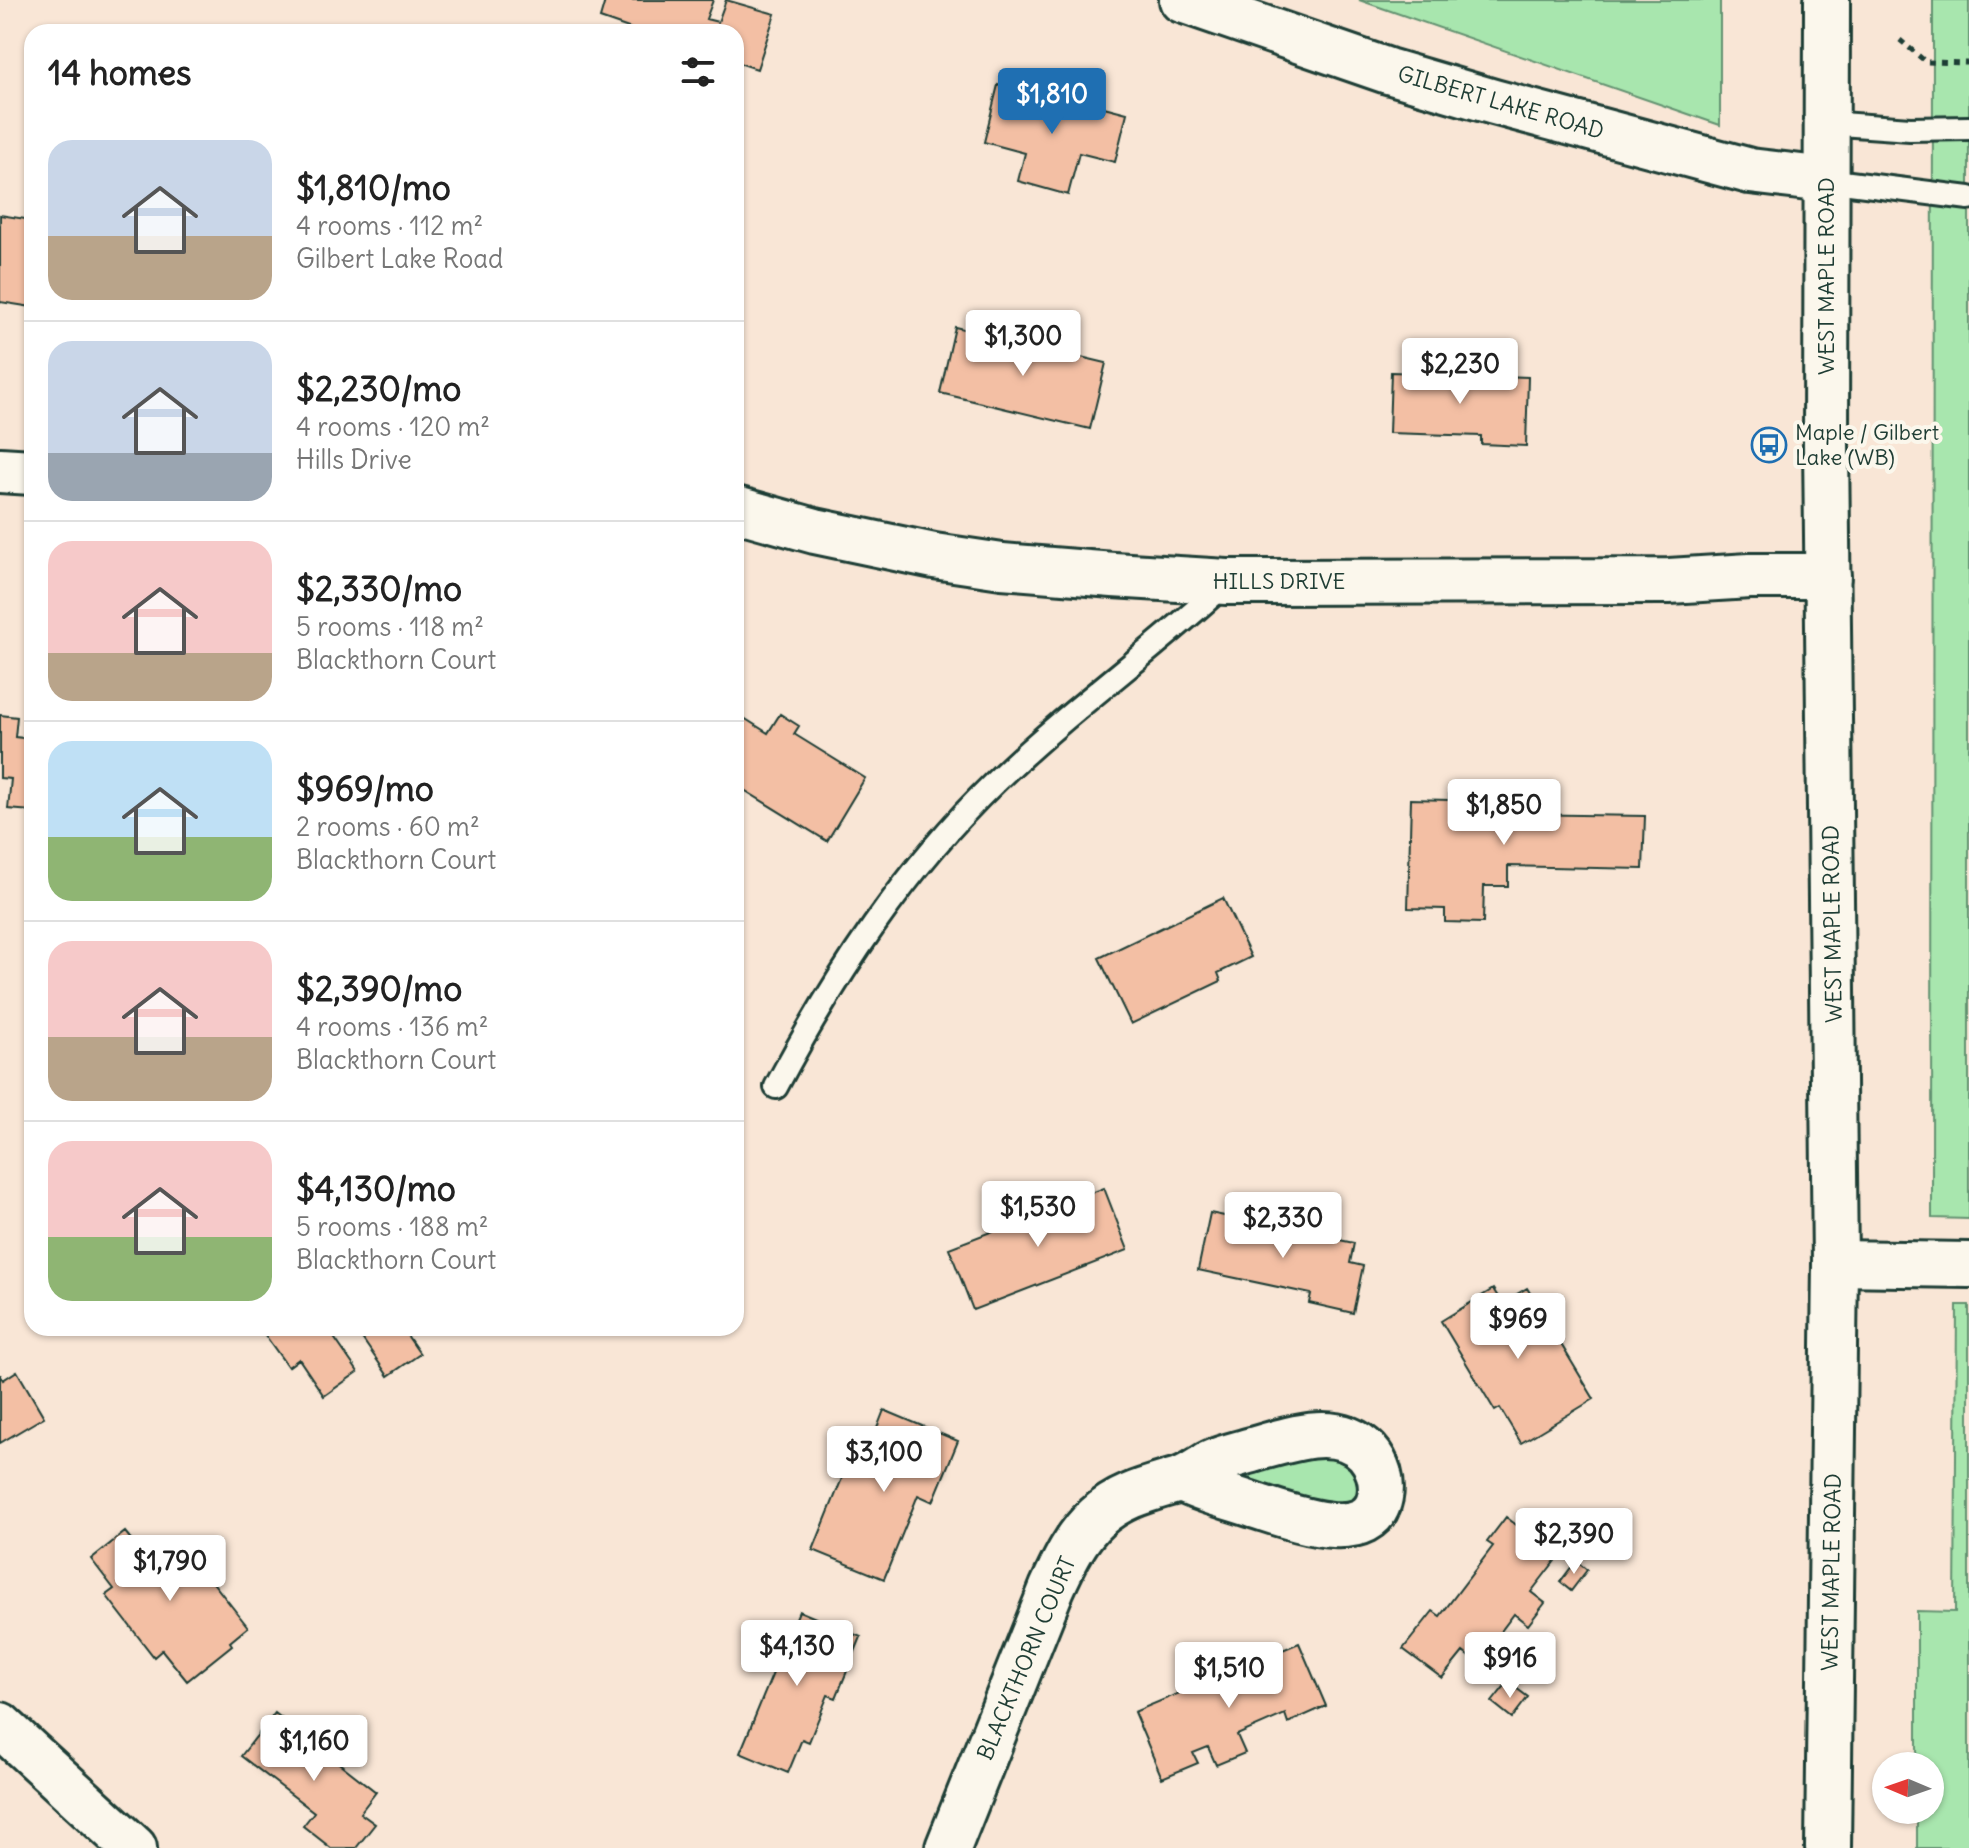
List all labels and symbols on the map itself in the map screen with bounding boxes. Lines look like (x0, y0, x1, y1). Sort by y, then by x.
street label: GILBERT LAKE ROAD (1395, 59, 1607, 145)
pin: $1,810 (987, 68, 1117, 136)
street label: WEST MAPLE ROAD (1812, 177, 1840, 375)
pin: $1,300 (958, 310, 1088, 378)
pin: $2,230 (1395, 338, 1525, 406)
place label: Maple / Gilbert Lake (WB) (1795, 418, 1939, 471)
bus stop icon: Maple / Gilbert Lake (WB) (1750, 426, 1788, 464)
street label: HILLS DRIVE (1213, 567, 1345, 595)
pin: $1,850 (1439, 779, 1569, 847)
street label: WEST MAPLE ROAD (1816, 825, 1848, 1023)
pin: $1,530 (973, 1181, 1103, 1249)
pin: $2,330 (1218, 1192, 1348, 1260)
pin: $969 (1471, 1293, 1565, 1361)
pin: $3,100 (819, 1426, 949, 1494)
street label: WEST MAPLE ROAD (1815, 1473, 1847, 1671)
pin: $2,390 (1509, 1508, 1639, 1576)
pin: $1,790 (105, 1535, 235, 1603)
street label: BLACKTHORN COURT (970, 1552, 1082, 1764)
pin: $4,130 (732, 1620, 862, 1688)
pin: $916 (1463, 1632, 1557, 1700)
pin: $1,510 (1164, 1642, 1294, 1710)
pin: $1,160 (249, 1715, 379, 1783)
north arrow (1872, 1752, 1944, 1824)

